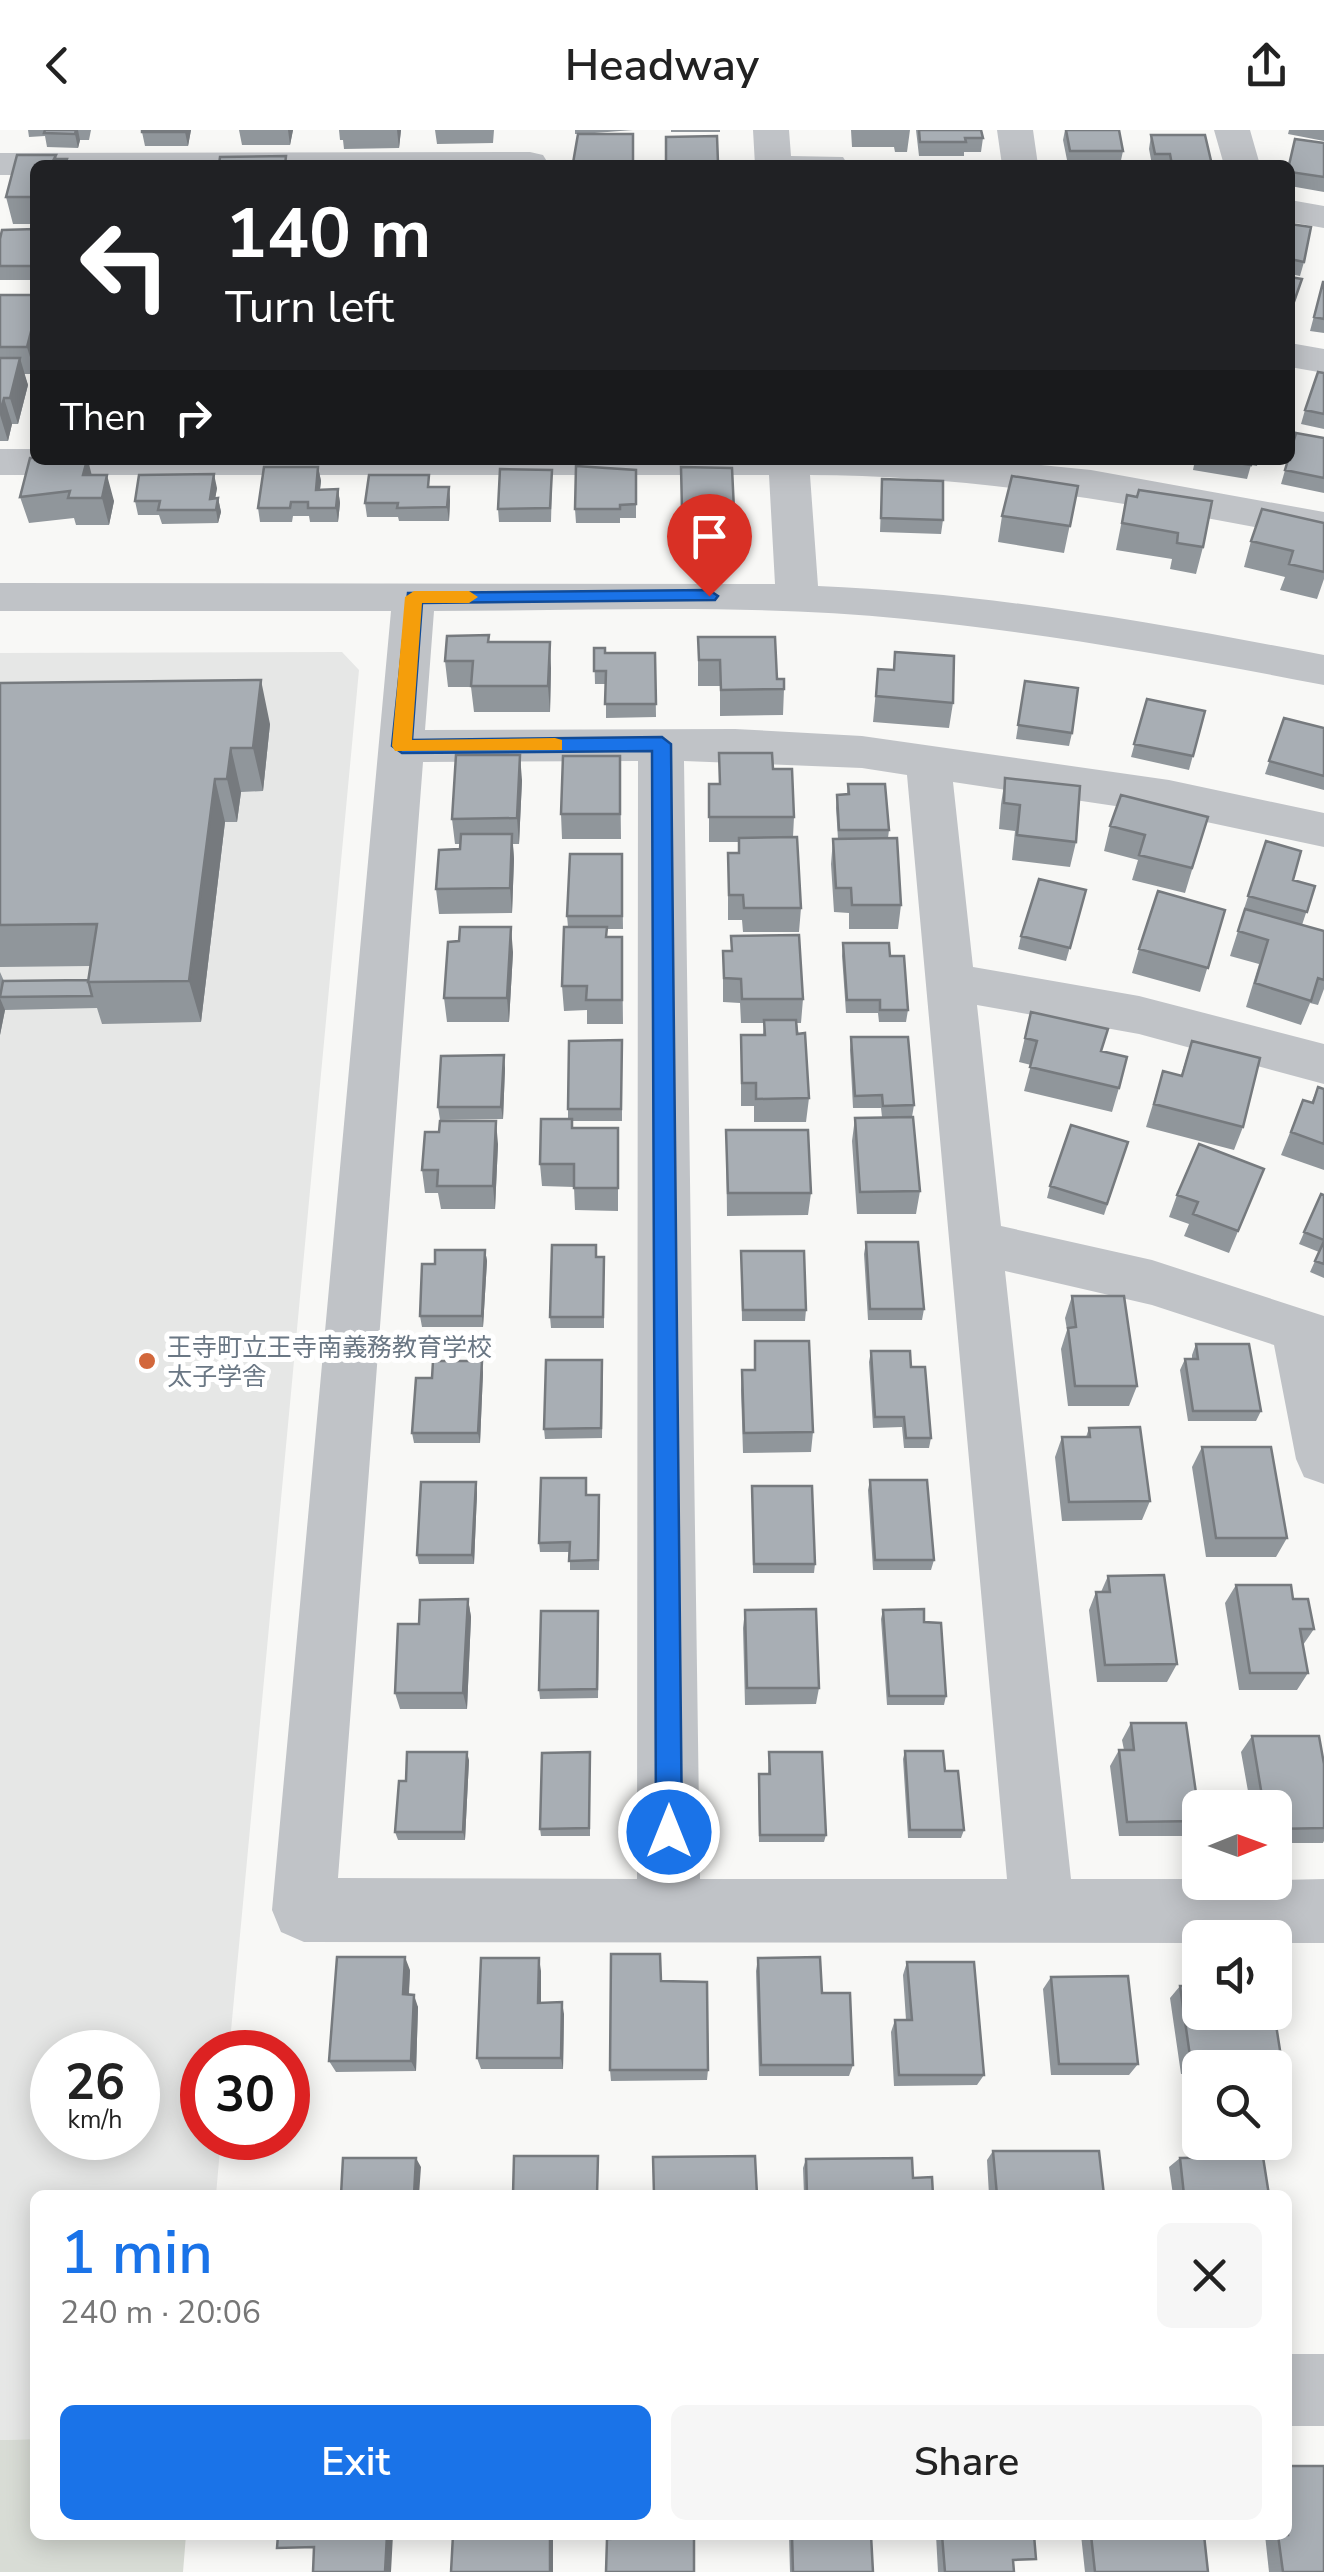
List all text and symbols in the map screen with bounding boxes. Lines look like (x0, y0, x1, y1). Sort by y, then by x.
text: Headway (565, 35, 759, 96)
icon: back (30, 38, 85, 93)
icon: share (1239, 38, 1294, 93)
text: 140 m (225, 186, 431, 282)
icon: left (60, 200, 190, 330)
text: Turn left (225, 277, 394, 338)
icon: right (166, 390, 221, 445)
text: Then (60, 392, 146, 443)
pin (667, 494, 752, 597)
icon: arrive (682, 509, 737, 564)
place label: 王寺町立王寺南義務教育学校 太子学舎 (167, 1331, 492, 1394)
marker: 王寺町立王寺南義務教育学校 太子学舎 (136, 1350, 158, 1372)
position arrow (617, 1780, 721, 1884)
north arrow (1182, 1790, 1292, 1900)
map controls (1182, 1790, 1292, 2160)
button: sound (1182, 1920, 1292, 2030)
speed limit sign: 30 (180, 2030, 310, 2160)
text: 26 (65, 2048, 125, 2117)
button: search (1182, 2050, 1292, 2160)
text: km/h (67, 2103, 123, 2137)
text: 1 min (60, 2212, 213, 2294)
button: close (1157, 2223, 1262, 2328)
text: 240 m · 20:06 (60, 2291, 261, 2334)
button: Exit (60, 2405, 651, 2520)
button: Share (671, 2405, 1262, 2520)

